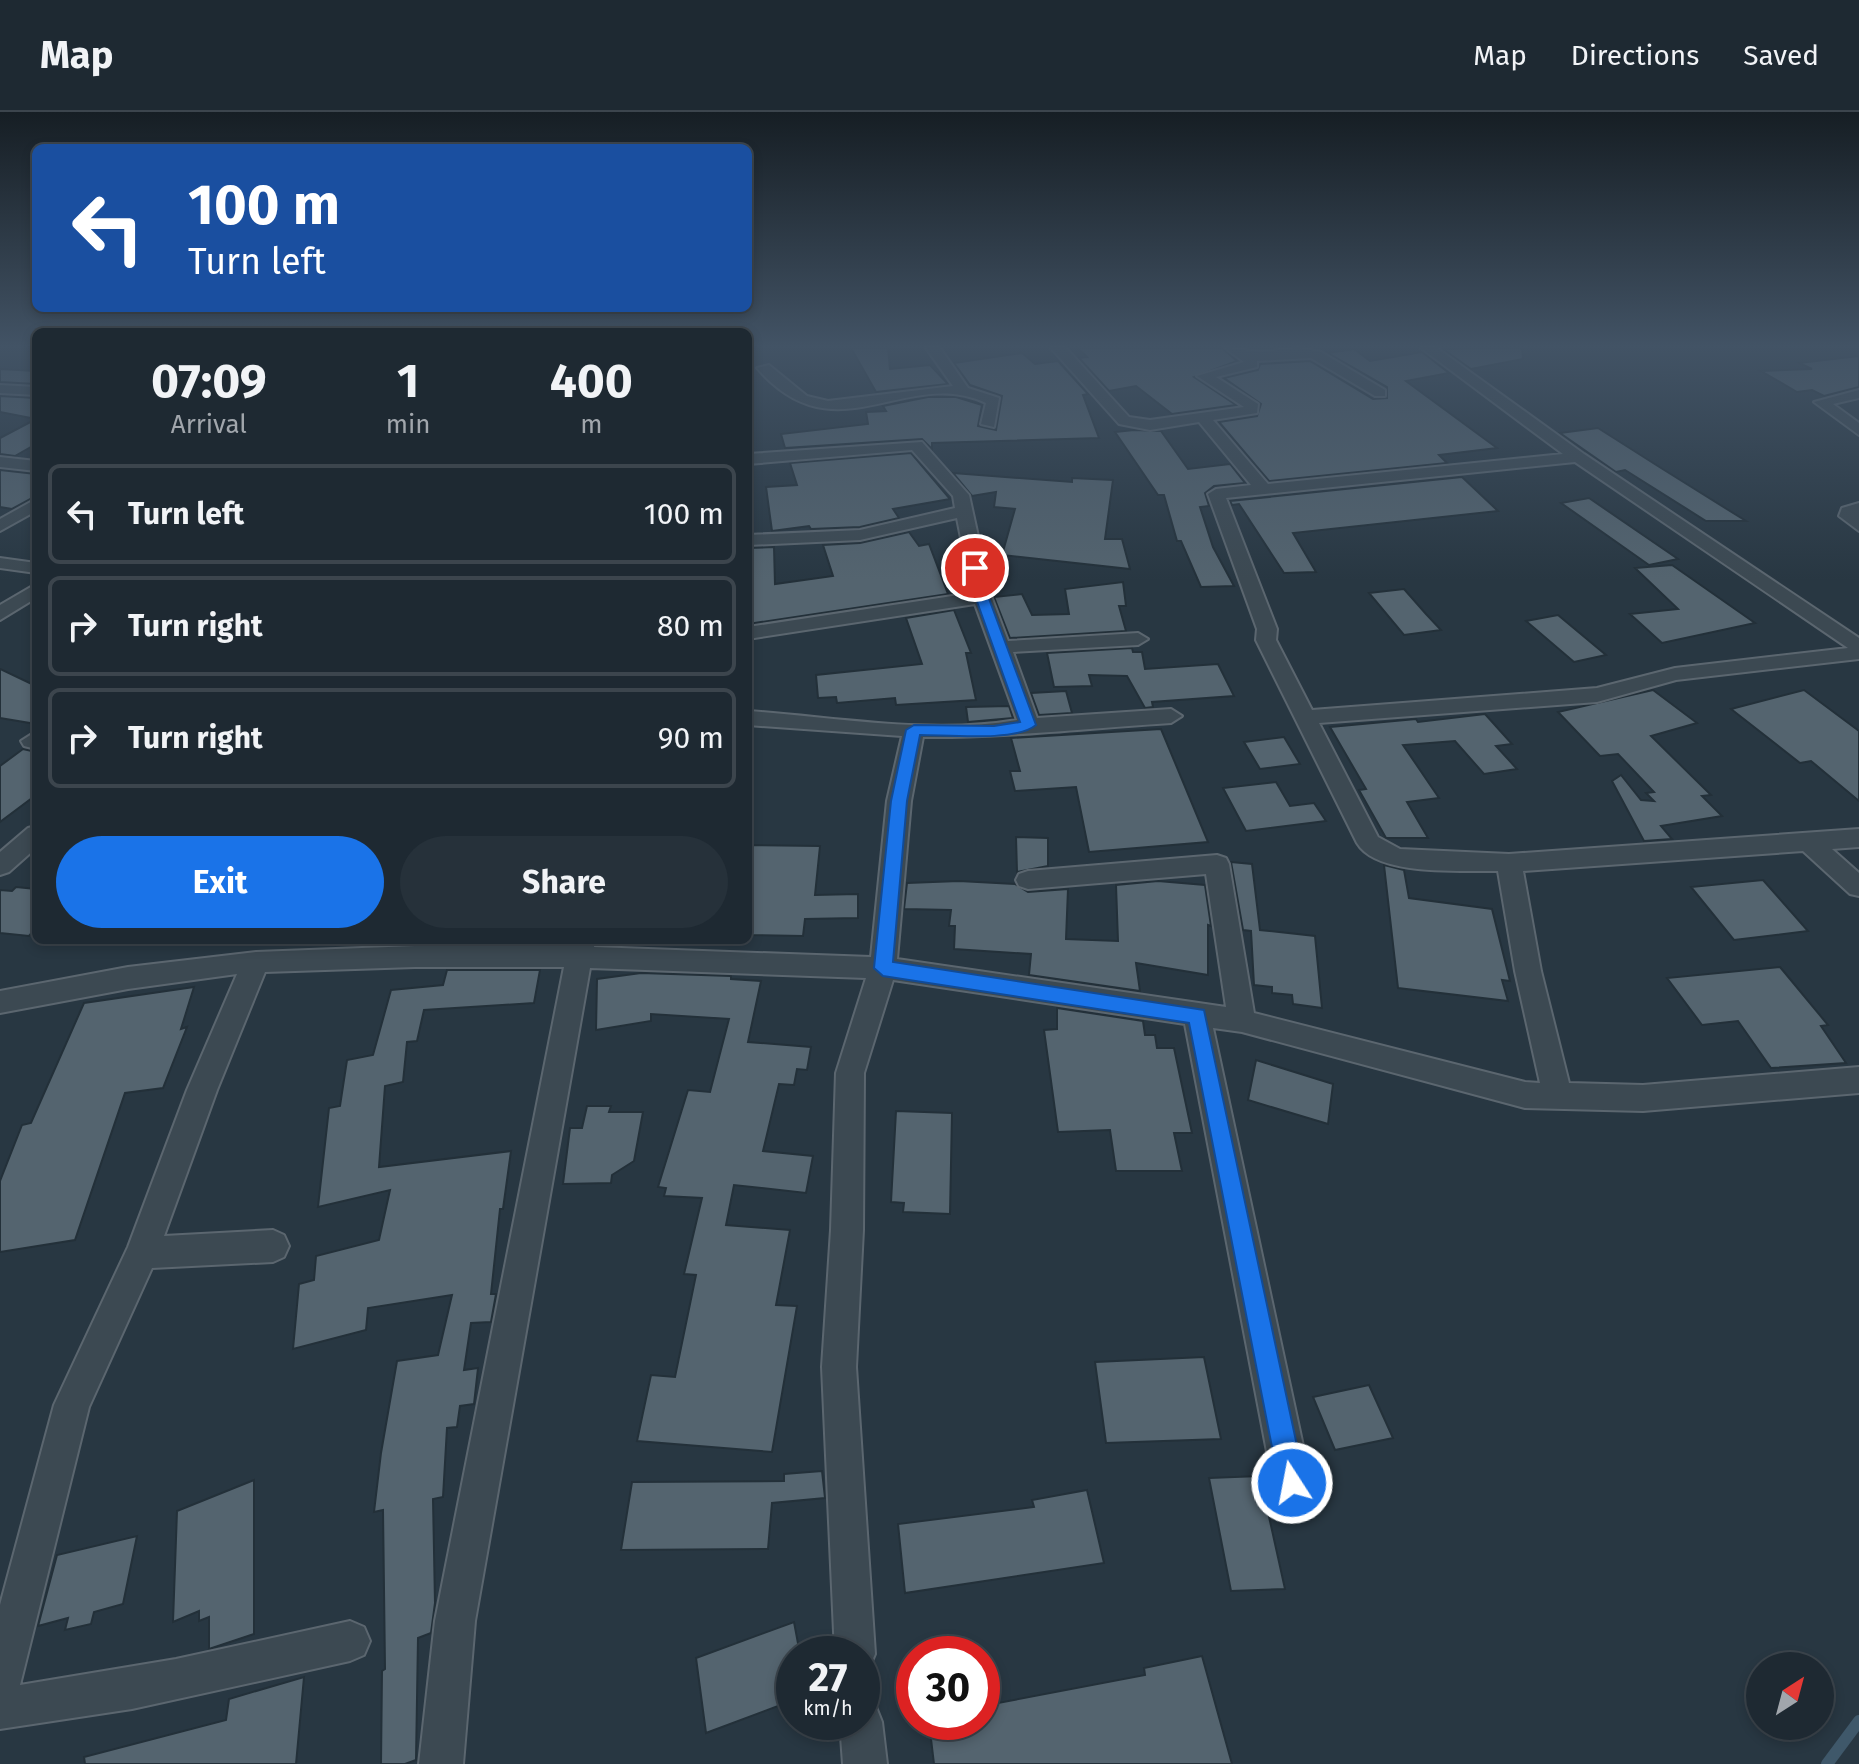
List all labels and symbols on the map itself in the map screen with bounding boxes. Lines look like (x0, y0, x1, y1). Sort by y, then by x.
pin (941, 534, 1009, 602)
position arrow (1250, 1441, 1334, 1525)
speed limit sign: 30 (896, 1636, 1000, 1740)
north arrow (1746, 1652, 1834, 1740)

